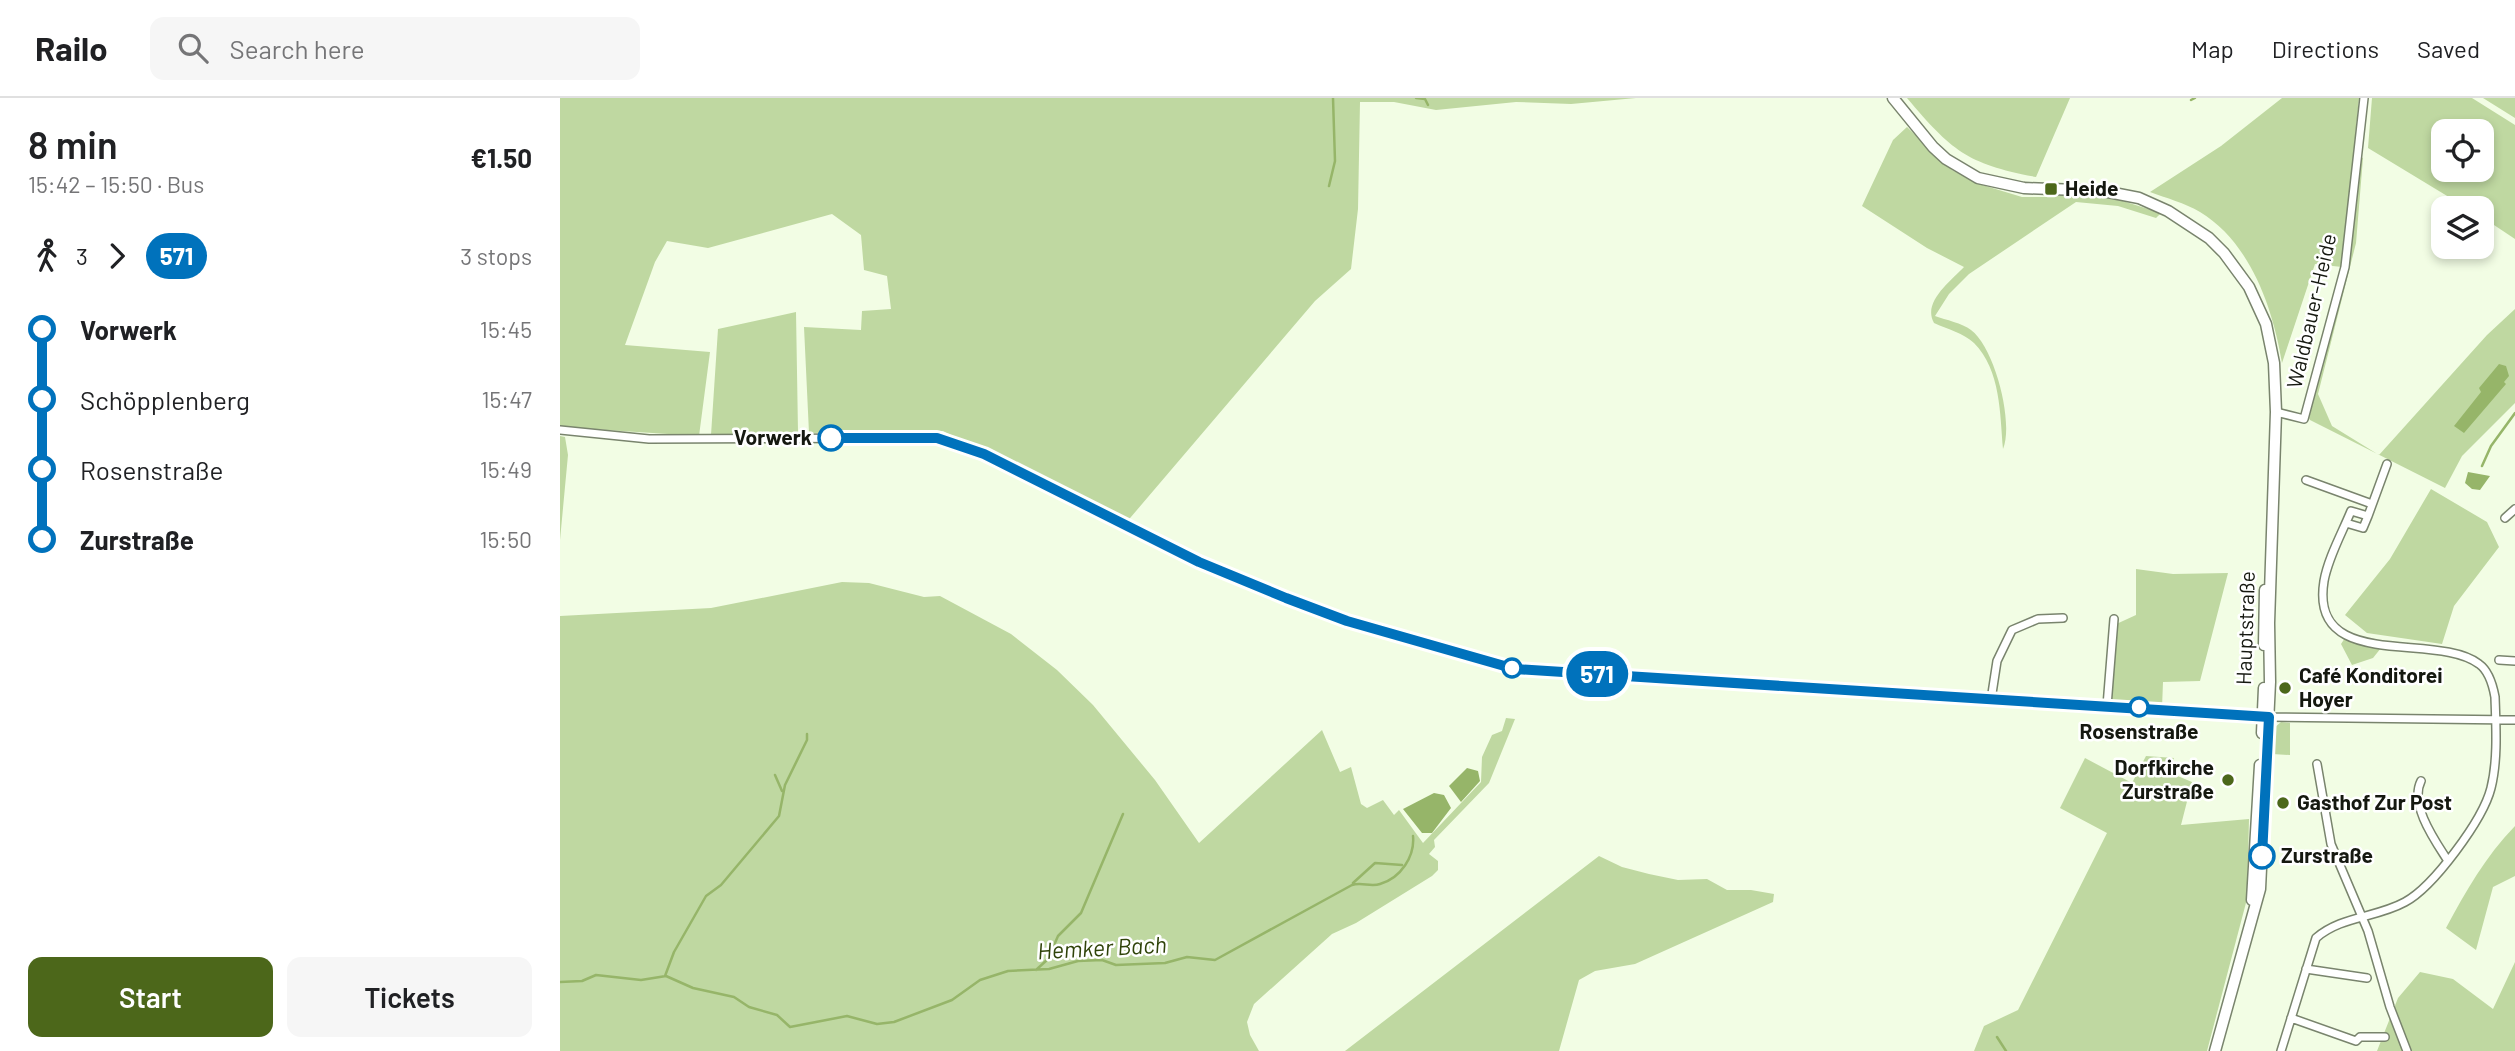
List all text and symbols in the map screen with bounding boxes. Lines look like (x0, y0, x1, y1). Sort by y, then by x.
search box (150, 17, 640, 80)
text: Railo (35, 28, 108, 68)
icon: search (174, 29, 212, 67)
text: Search here (230, 33, 365, 64)
text: Map (2191, 34, 2234, 63)
text: Directions (2272, 34, 2379, 63)
text: Saved (2417, 34, 2480, 63)
map controls (2431, 119, 2494, 259)
button: locate (2431, 119, 2494, 182)
text: 8 min (28, 121, 118, 167)
text: €1.50 (470, 142, 532, 173)
text: 15:42 – 15:50 · Bus (28, 170, 204, 198)
place label: Heide (2065, 175, 2118, 200)
marker: Heide (2043, 181, 2059, 197)
button: layers (2431, 196, 2494, 259)
street label: Waldbauer-Heide (2281, 231, 2340, 390)
icon: walk (28, 237, 66, 275)
icon: forward (98, 237, 136, 275)
text: 571 (160, 241, 193, 270)
text: 3 (76, 242, 88, 270)
text: 3 stops (460, 242, 532, 270)
text: Vorwerk (80, 314, 177, 345)
text: 15:45 (480, 315, 532, 343)
text: Schöpplenberg (80, 384, 250, 415)
text: 15:47 (481, 385, 532, 413)
place label: Vorwerk (734, 424, 812, 449)
marker: Vorwerk (818, 425, 844, 451)
text: Rosenstraße (80, 454, 223, 485)
text: 15:49 (480, 455, 532, 483)
text: Zurstraße (80, 524, 194, 555)
text: 15:50 (480, 525, 532, 553)
street label: Hauptstraße (2230, 571, 2259, 685)
line badge: 571 (1557, 651, 1637, 697)
unlabelled marker (1502, 658, 1522, 678)
text: 571 (1580, 659, 1614, 688)
place label: Café Konditorei Hoyer (2299, 662, 2443, 711)
marker: Café Konditorei Hoyer (2277, 680, 2293, 696)
marker: Rosenstraße (2129, 697, 2149, 717)
place label: Rosenstraße (2080, 718, 2198, 743)
place label: Dorfkirche Zurstraße (2115, 754, 2214, 803)
marker: Dorfkirche Zurstraße (2220, 772, 2236, 788)
place label: Gasthof Zur Post (2297, 789, 2452, 814)
marker: Gasthof Zur Post (2275, 795, 2291, 811)
place label: Zurstraße (2281, 842, 2373, 867)
marker: Zurstraße (2249, 843, 2275, 869)
water label: Hemker Bach (1037, 930, 1167, 964)
button: Start (28, 957, 273, 1037)
button: Tickets (287, 957, 532, 1037)

